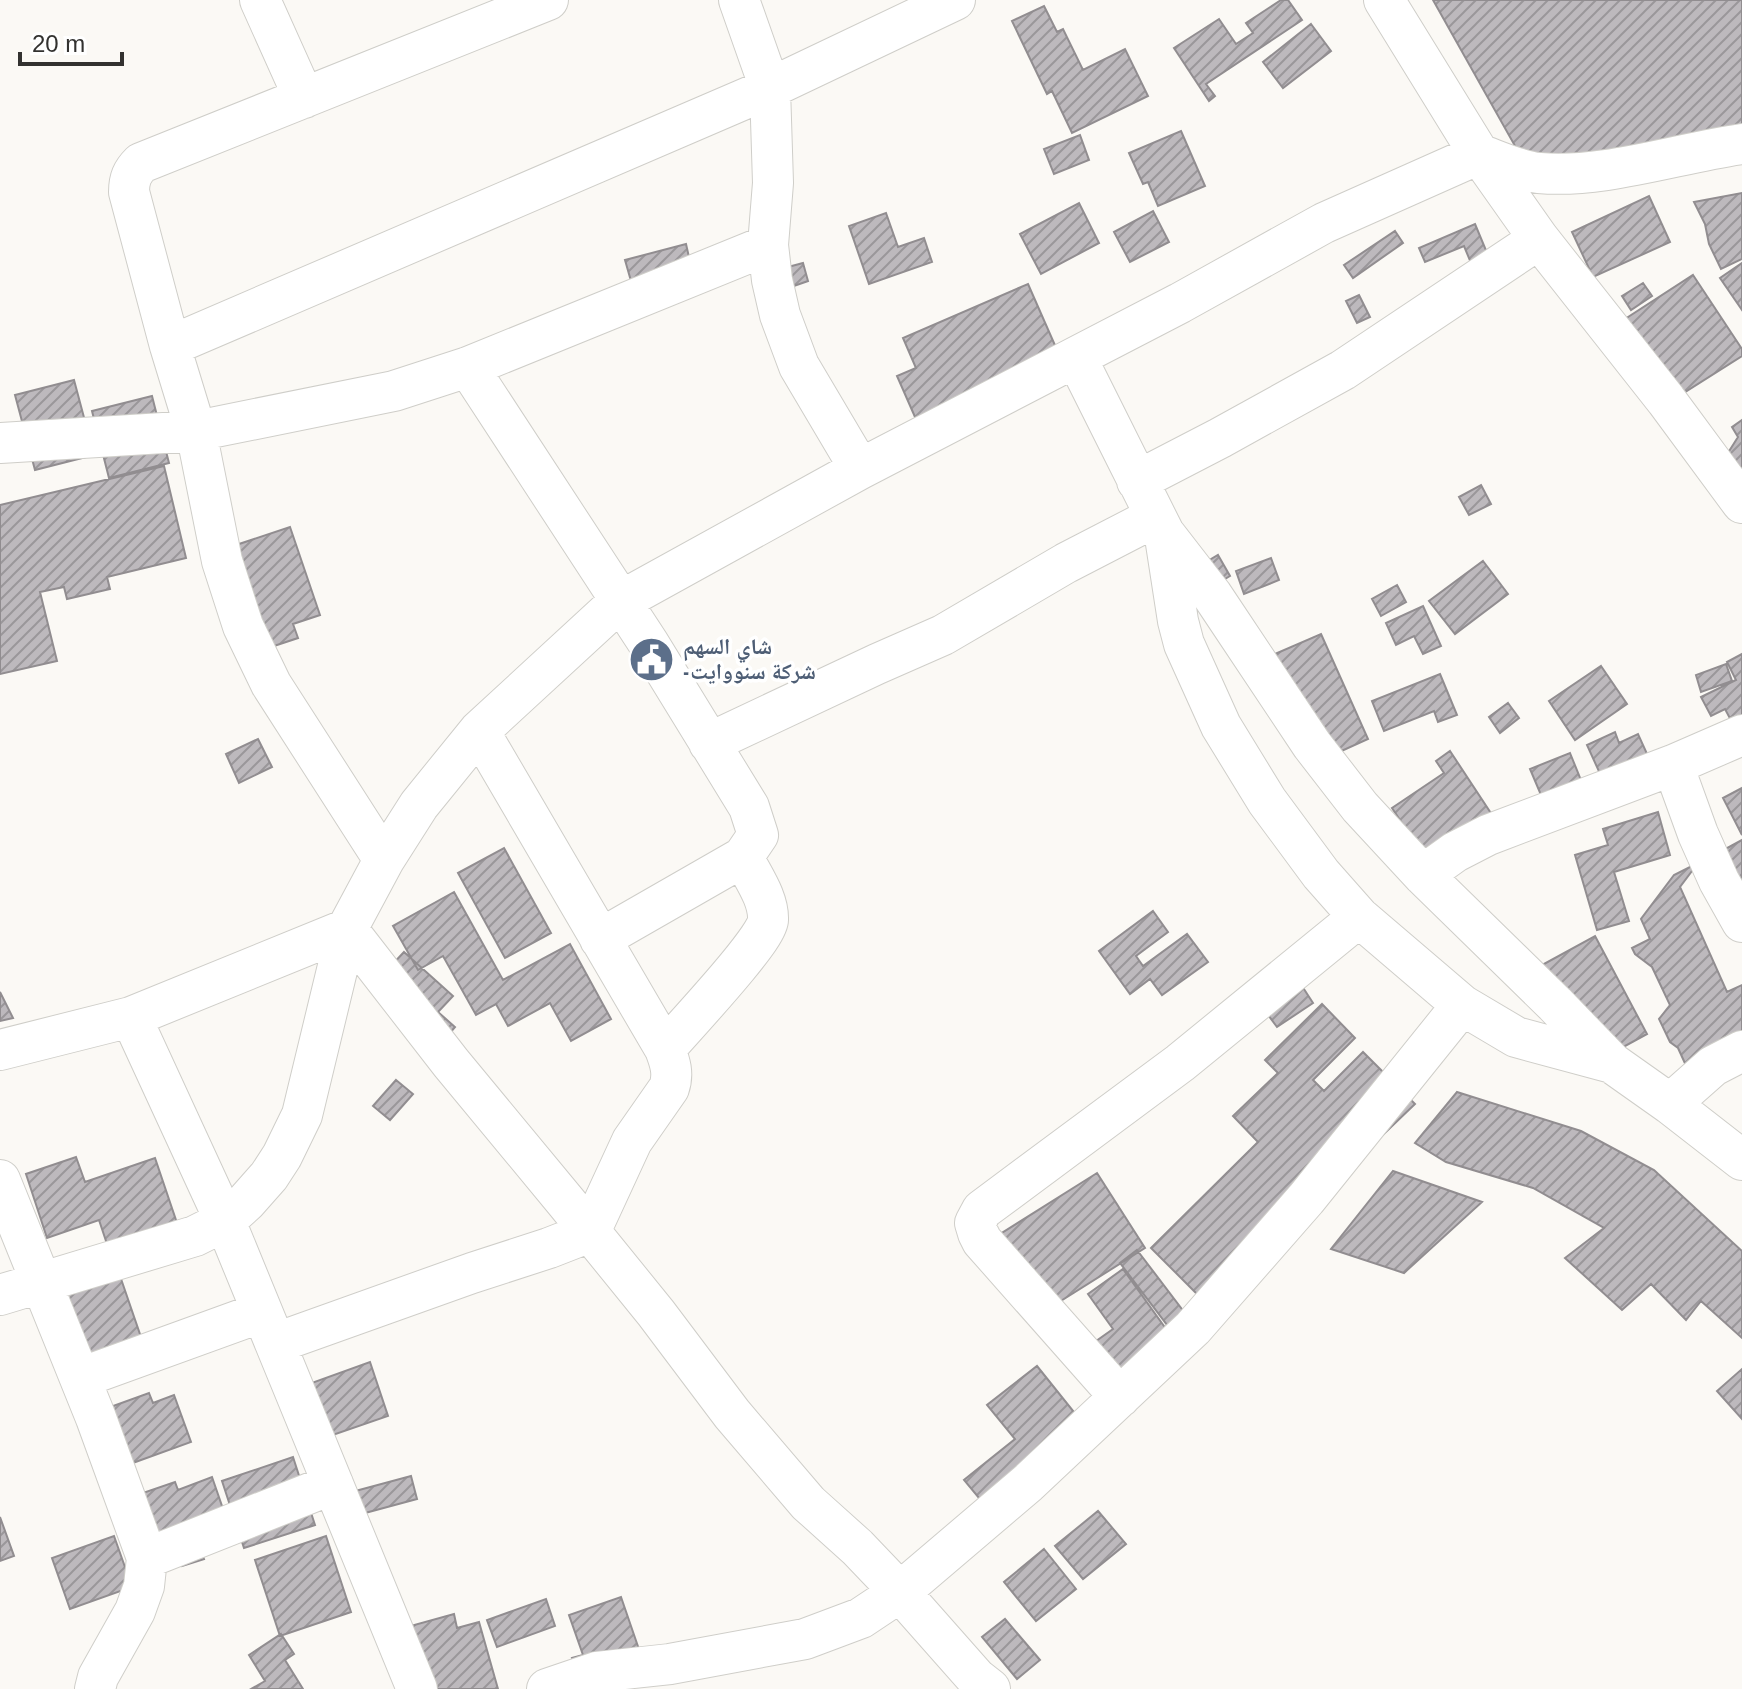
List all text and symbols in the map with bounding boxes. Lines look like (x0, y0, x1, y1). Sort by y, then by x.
scale bar (20, 16, 122, 66)
text: 20 m (32, 30, 85, 57)
place label: شاي السهم -شركة سنووايت (683, 634, 816, 684)
public building icon: شاي السهم -شركة سنووايت (628, 635, 676, 683)

